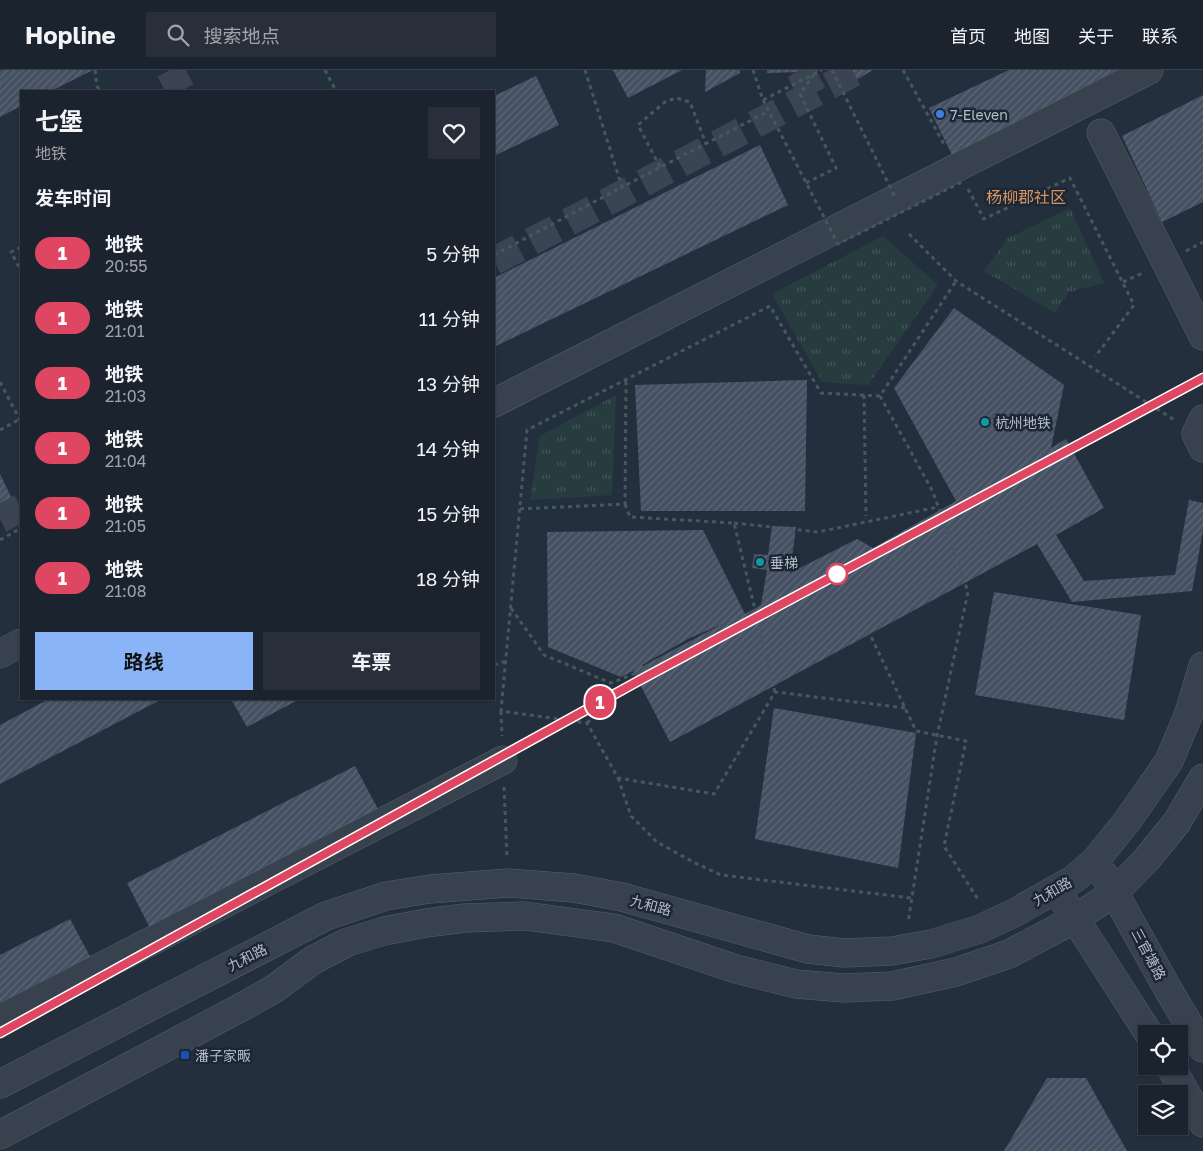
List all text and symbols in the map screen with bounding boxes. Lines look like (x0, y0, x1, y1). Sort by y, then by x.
search box (146, 12, 496, 57)
text: Hopline (25, 20, 116, 49)
icon: search (164, 21, 192, 49)
text: 搜索地点 (204, 24, 280, 47)
text: 首页 (950, 25, 986, 47)
text: 地图 (1014, 25, 1050, 47)
text: 关于 (1078, 25, 1114, 47)
text: 联系 (1142, 25, 1178, 47)
text: 七堡 (35, 106, 83, 135)
place label: 7-Eleven (950, 106, 1008, 123)
button: heart (428, 107, 480, 159)
marker: 7-Eleven (934, 108, 946, 120)
text: 地铁 (35, 143, 67, 163)
text: 发车时间 (35, 186, 111, 209)
district label: 杨柳郡社区 (986, 187, 1066, 207)
text: 地铁 (105, 232, 143, 255)
text: 1 (58, 242, 67, 264)
text: 5 分钟 (426, 242, 480, 265)
text: 20:55 (105, 256, 148, 276)
text: 地铁 (105, 297, 143, 320)
text: 1 (58, 307, 67, 329)
text: 11 分钟 (419, 307, 480, 330)
text: 21:01 (105, 321, 145, 341)
text: 地铁 (105, 362, 143, 385)
text: 1 (58, 372, 67, 394)
text: 13 分钟 (417, 372, 480, 395)
text: 21:03 (105, 386, 146, 406)
place label: 杭州地铁 (995, 414, 1051, 431)
marker: 杭州地铁 (979, 416, 991, 428)
text: 地铁 (105, 427, 143, 450)
text: 1 (58, 437, 67, 459)
text: 14 分钟 (416, 437, 480, 460)
text: 21:04 (105, 451, 147, 471)
text: 地铁 (105, 492, 143, 515)
text: 1 (58, 502, 67, 524)
text: 15 分钟 (417, 502, 480, 525)
text: 21:05 (105, 516, 146, 536)
place label: 垂梯 (770, 554, 798, 571)
marker: 垂梯 (754, 556, 766, 568)
text: 地铁 (105, 557, 143, 580)
unlabelled marker (826, 563, 848, 585)
text: 1 (58, 567, 67, 589)
text: 18 分钟 (416, 567, 480, 590)
text: 21:08 (105, 581, 147, 601)
button: 路线 (35, 632, 253, 690)
button: 车票 (263, 632, 480, 690)
line badge: 1 (584, 686, 616, 718)
text: 1 (595, 691, 605, 713)
street label: 九和路 (1030, 873, 1074, 909)
street label: 九和路 (629, 891, 673, 919)
street label: 三官塘路 (1128, 925, 1170, 983)
street label: 九和路 (224, 940, 270, 974)
map controls (1138, 1025, 1188, 1135)
button: locate (1138, 1025, 1188, 1075)
place label: 潘子家畈 (195, 1047, 251, 1064)
marker: 潘子家畈 (179, 1049, 191, 1061)
button: layers (1138, 1085, 1188, 1135)

